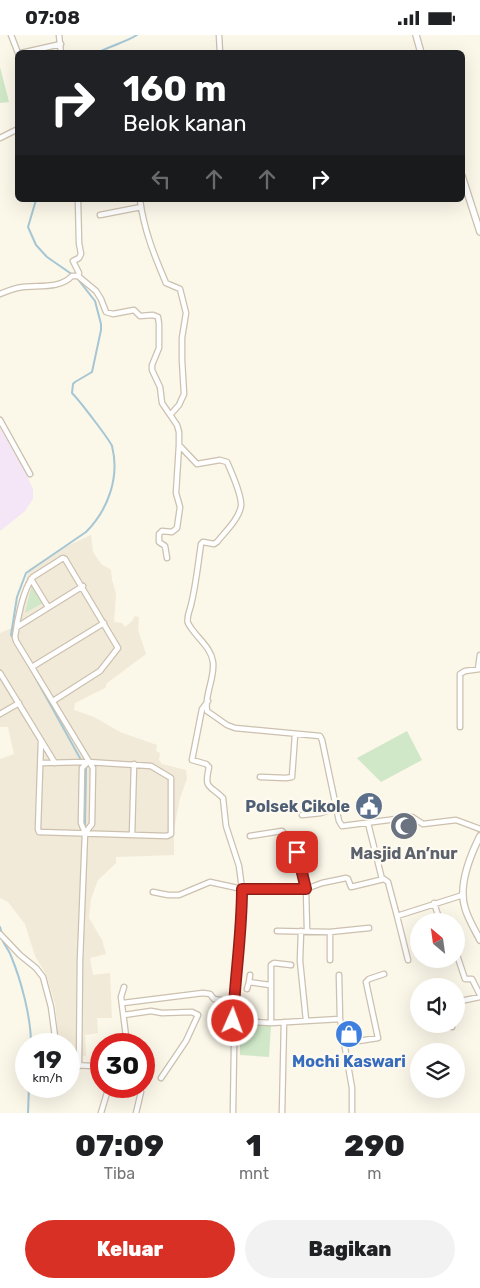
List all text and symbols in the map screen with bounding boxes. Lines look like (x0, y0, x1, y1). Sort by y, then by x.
text: 07:08 (25, 6, 80, 29)
text: 160 m (123, 68, 227, 110)
icon: right (40, 70, 105, 135)
text: Belok kanan (123, 110, 247, 137)
icon: left (147, 165, 175, 193)
icon: ahead (200, 165, 228, 193)
icon: ahead (253, 165, 281, 193)
icon: right (306, 165, 334, 193)
public building icon: Polsek Cikole (354, 791, 384, 821)
place label: Polsek Cikole (245, 797, 350, 816)
mosque icon: Masjid An’nur (389, 811, 419, 841)
pin (276, 831, 318, 873)
icon: arrive (283, 838, 311, 866)
place label: Masjid An’nur (350, 844, 458, 863)
north arrow (410, 913, 465, 967)
map controls (410, 913, 465, 1098)
button: sound (410, 978, 465, 1033)
position arrow (206, 994, 258, 1046)
shop icon: Mochi Kaswari (334, 1019, 364, 1049)
speed limit sign: 30 (90, 1033, 155, 1098)
button: layers (410, 1043, 465, 1098)
text: 19 (33, 1045, 62, 1074)
place label: Mochi Kaswari (292, 1052, 406, 1071)
text: km/h (33, 1071, 62, 1085)
text: 07:09 (75, 1128, 164, 1164)
text: 1 (246, 1128, 262, 1164)
text: 290 (344, 1128, 405, 1164)
text: Tiba (104, 1164, 135, 1183)
text: mnt (239, 1164, 269, 1183)
text: m (367, 1164, 382, 1183)
button: Keluar (25, 1220, 235, 1278)
button: Bagikan (245, 1220, 455, 1278)

